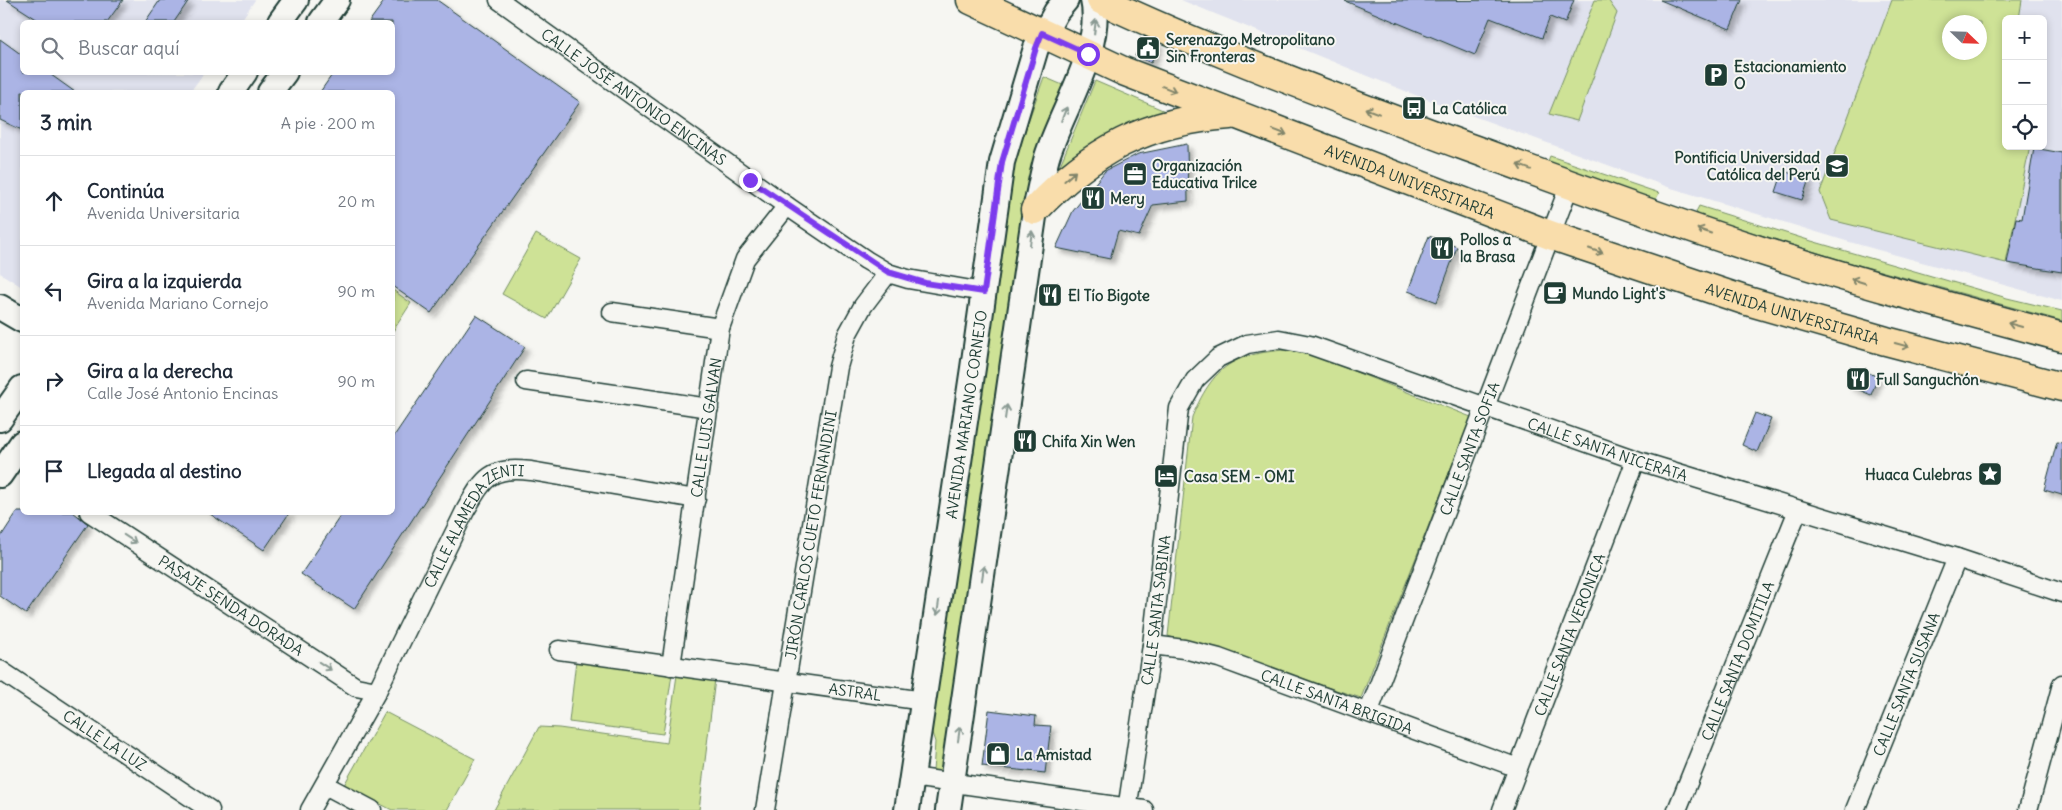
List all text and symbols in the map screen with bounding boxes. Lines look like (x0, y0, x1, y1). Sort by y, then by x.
north arrow (1942, 15, 1987, 60)
map controls (2002, 15, 2047, 150)
button: + (2002, 15, 2047, 60)
search box (20, 20, 395, 75)
one-way arrow (1090, 20, 1100, 36)
street label: CALLE JOSÉ ANTONIO ENCINAS (538, 24, 730, 169)
place label: Serenazgo Metropolitano Sin Fronteras (1166, 30, 1335, 66)
icon: search (38, 34, 66, 62)
public building icon: Serenazgo Metropolitano Sin Fronteras (1135, 35, 1161, 61)
text: Buscar aquí (78, 36, 179, 60)
route start (1077, 43, 1100, 66)
place label: Estacionamiento O (1734, 57, 1847, 93)
button: − (2002, 60, 2047, 105)
parking icon: Estacionamiento O (1703, 62, 1729, 88)
one-way arrow (1161, 84, 1176, 94)
bus stop icon: La Católica (1401, 95, 1427, 121)
place label: La Católica (1432, 99, 1507, 118)
button: locate (2002, 105, 2047, 150)
one-way arrow (1365, 106, 1380, 115)
one-way arrow (1059, 107, 1069, 122)
text: 3 min (40, 109, 92, 136)
text: A pie · 200 m (281, 113, 375, 133)
one-way arrow (1272, 128, 1287, 137)
street label: AVENIDA UNIVERSITARIA (1322, 140, 1498, 223)
place label: Pontificia Universidad Católica del Perú (1675, 148, 1820, 184)
school or university icon: Pontificia Universidad Católica del Perú (1824, 153, 1850, 179)
place label: Organización Educativa Trilce (1152, 156, 1257, 192)
office icon: Organización Educativa Trilce (1122, 161, 1148, 187)
one-way arrow (1517, 162, 1532, 171)
route end (739, 169, 762, 192)
one-way arrow (1063, 170, 1076, 182)
text: Continúa (87, 179, 164, 203)
restaurant icon: Mery (1080, 185, 1106, 211)
icon: ahead (40, 187, 68, 215)
place label: Mery (1110, 189, 1145, 209)
text: 20 m (338, 191, 375, 211)
text: Avenida Universitaria (87, 203, 240, 223)
one-way arrow (1697, 226, 1712, 235)
one-way arrow (1027, 230, 1037, 246)
place label: Pollos a la Brasa (1460, 230, 1516, 266)
restaurant icon: Pollos a la Brasa (1429, 235, 1455, 261)
one-way arrow (1588, 247, 1603, 256)
text: Gira a la izquierda (87, 269, 242, 293)
one-way arrow (1851, 276, 1867, 285)
icon: left (40, 277, 68, 305)
street label: AVENIDA UNIVERSITARIA (1703, 278, 1882, 348)
cafe icon: Mundo Light's (1542, 280, 1568, 306)
text: 90 m (337, 281, 375, 301)
restaurant icon: El Tío Bigote (1037, 282, 1063, 308)
place label: Mundo Light's (1572, 284, 1666, 304)
place label: El Tío Bigote (1068, 286, 1150, 306)
text: Avenida Mariano Cornejo (87, 293, 268, 313)
street label: AVENIDA MARIANO CORNEJO (941, 309, 991, 520)
one-way arrow (2007, 319, 2023, 329)
one-way arrow (1894, 341, 1910, 351)
street label: CALLE LUIS GALVAN (686, 356, 725, 499)
text: Gira a la derecha (87, 359, 233, 383)
restaurant icon: Full Sanguchón (1845, 366, 1871, 392)
icon: right (40, 367, 68, 395)
place label: Full Sanguchón (1876, 370, 1979, 390)
text: 90 m (337, 371, 375, 391)
street label: CALLE SANTA SOFIA (1435, 379, 1503, 518)
text: Calle José Antonio Encinas (87, 383, 278, 403)
one-way arrow (1001, 405, 1011, 421)
street label: JIRÓN CARLOS CUETO FERNANDINI (780, 409, 840, 661)
street label: CALLE SANTA NICERATA (1525, 413, 1690, 485)
restaurant icon: Chifa Xin Wen (1012, 428, 1038, 454)
place label: Chifa Xin Wen (1042, 432, 1136, 451)
icon: arrive (40, 457, 68, 485)
text: Llegada al destino (87, 459, 242, 483)
street label: CALLE ALAMEDA ZENTI (419, 460, 525, 591)
place icon: Huaca Culebras (1977, 461, 2003, 487)
hotel icon: Casa SEM - OMI (1153, 463, 1179, 489)
place label: Huaca Culebras (1865, 465, 1972, 484)
place label: Casa SEM - OMI (1184, 467, 1295, 486)
one-way arrow (123, 534, 137, 544)
street label: CALLE SANTA SABINA (1137, 534, 1174, 686)
street label: CALLE SANTA VERONICA (1529, 550, 1609, 718)
street label: PASAJE SENDA DORADA (155, 551, 308, 660)
one-way arrow (978, 566, 988, 582)
street label: CALLE SANTA DOMITILA (1697, 578, 1778, 743)
one-way arrow (932, 599, 942, 615)
street label: CALLE SANTA SUSANA (1868, 609, 1944, 759)
one-way arrow (317, 662, 331, 672)
street label: CALLE SANTA BRIGIDA (1258, 665, 1416, 738)
street label: ASTRAL (827, 678, 883, 704)
street label: CALLE LA LUZ (60, 705, 151, 775)
one-way arrow (955, 726, 965, 742)
shop icon: La Amistad (985, 741, 1011, 767)
place label: La Amistad (1016, 745, 1092, 764)

